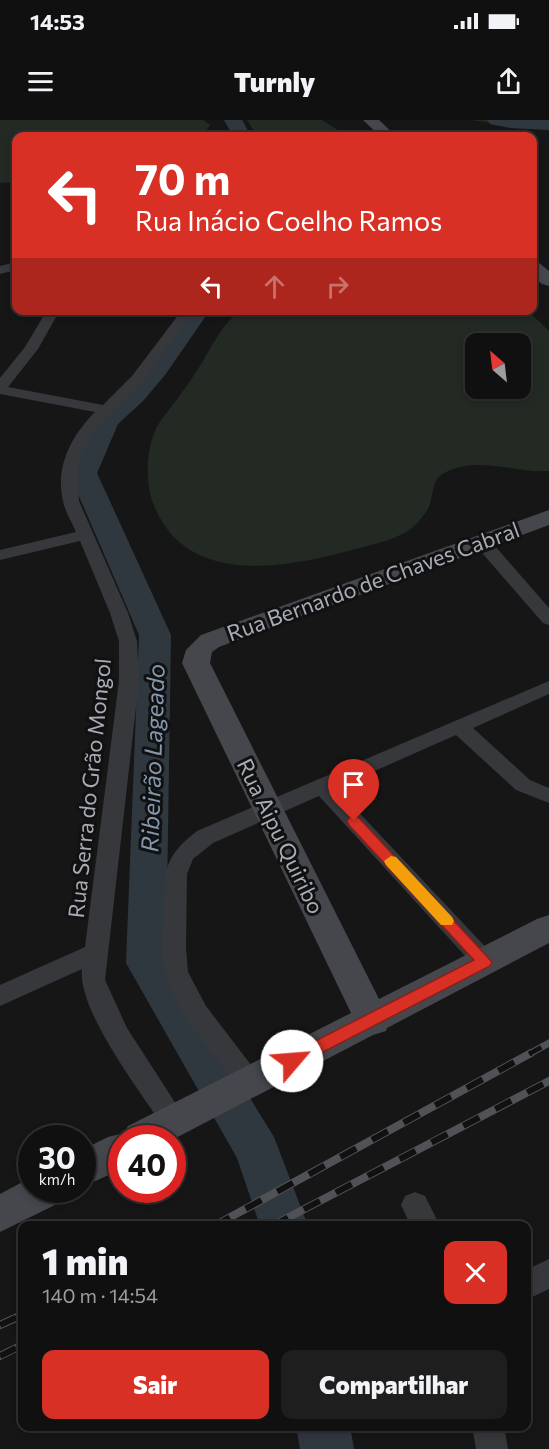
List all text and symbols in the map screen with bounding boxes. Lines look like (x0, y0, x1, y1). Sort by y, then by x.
text: 14:53 (30, 8, 85, 35)
icon: menu (24, 65, 57, 98)
text: Turnly (234, 65, 315, 98)
icon: share (492, 65, 525, 98)
text: 70 m (135, 152, 230, 204)
icon: left (36, 156, 114, 234)
text: Rua Inácio Coelho Ramos (135, 204, 442, 237)
icon: left (195, 270, 228, 303)
icon: ahead (258, 270, 291, 303)
icon: right (321, 270, 354, 303)
north arrow (465, 333, 531, 399)
map controls (465, 333, 531, 399)
street label: Rua Bernardo de Chaves Cabral (223, 515, 523, 647)
street label: Rua Serra do Grão Mongol (62, 657, 116, 919)
water label: Ribeirão Lageado (134, 663, 170, 853)
street label: Rua Aipu Quiribo (232, 754, 330, 918)
pin (328, 759, 379, 821)
icon: arrive (337, 768, 370, 801)
position arrow (260, 1029, 324, 1093)
speed limit sign: 40 (108, 1125, 186, 1203)
text: 30 (38, 1138, 76, 1175)
text: km/h (39, 1170, 75, 1188)
text: 1 min (42, 1238, 128, 1282)
button: close (444, 1241, 507, 1304)
text: 140 m · 14:54 (42, 1283, 158, 1307)
button: Sair (42, 1350, 269, 1419)
button: Compartilhar (281, 1350, 507, 1419)

